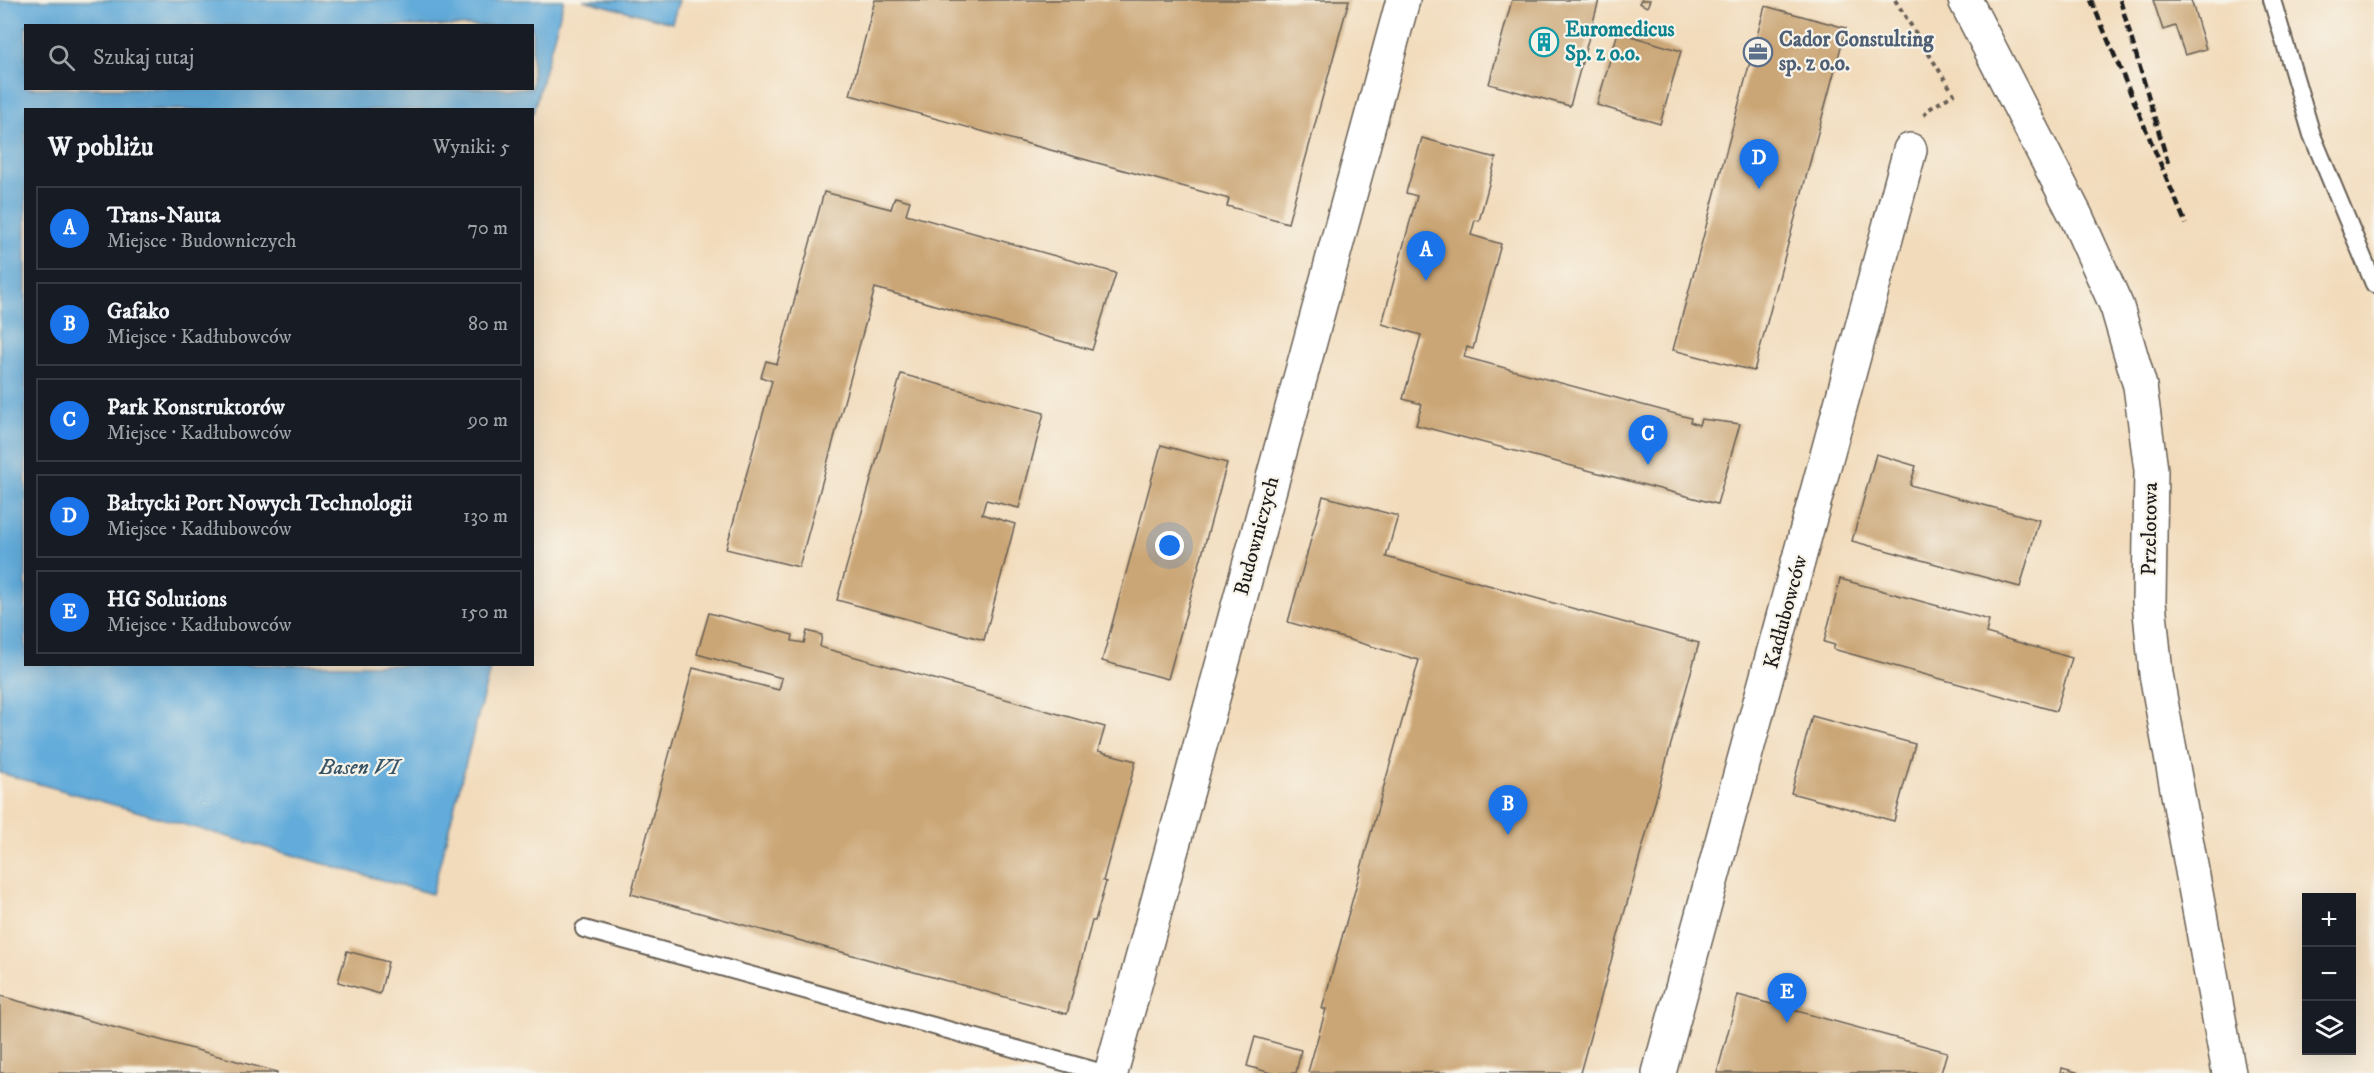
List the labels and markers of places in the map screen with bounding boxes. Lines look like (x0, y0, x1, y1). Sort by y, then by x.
place label: Euromedicus Sp. z o.o. (1565, 17, 1675, 67)
building icon: Euromedicus Sp. z o.o. (1528, 26, 1560, 58)
place label: Cador Constulting sp. z o.o. (1779, 27, 1934, 77)
office icon: Cador Constulting sp. z o.o. (1742, 36, 1774, 68)
pin: D (1740, 140, 1778, 189)
pin: A (1406, 232, 1446, 281)
pin: C (1628, 416, 1668, 465)
pin: B (1488, 786, 1528, 835)
pin: E (1768, 974, 1806, 1023)

